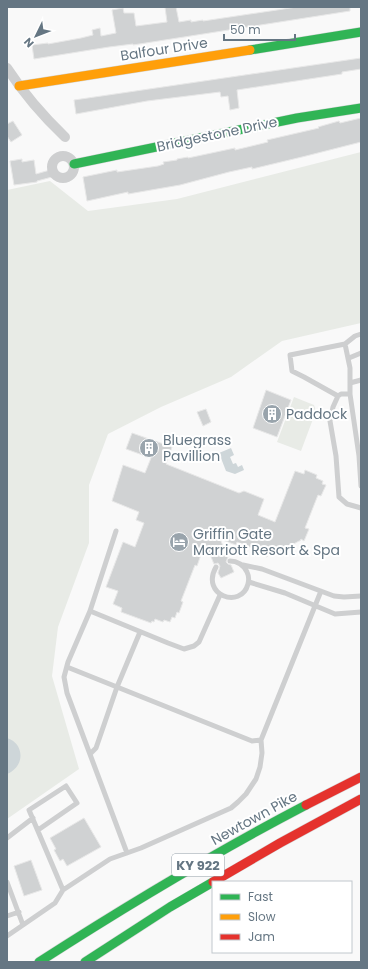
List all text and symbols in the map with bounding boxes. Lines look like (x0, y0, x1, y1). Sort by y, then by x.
north arrow (16, 16, 56, 56)
scale bar (224, 16, 295, 42)
text: 50 m (230, 21, 261, 38)
street label: Balfour Drive (119, 32, 209, 66)
text: N (20, 34, 37, 51)
street label: Bridgestone Drive (155, 111, 279, 157)
building icon: Paddock (261, 403, 283, 425)
place label: Paddock (286, 404, 348, 424)
place label: Bluegrass Pavillion (163, 430, 231, 466)
building icon: Bluegrass Pavillion (138, 437, 160, 459)
place label: Griffin Gate Marriott Resort & Spa (193, 524, 340, 560)
hotel icon: Griffin Gate Marriott Resort & Spa (168, 531, 190, 553)
street label: Newtown Pike (207, 786, 301, 850)
road number: KY 922 (172, 854, 224, 876)
legend (212, 881, 352, 953)
text: Fast (248, 888, 273, 905)
text: Slow (248, 908, 276, 925)
text: Jam (248, 928, 275, 945)

